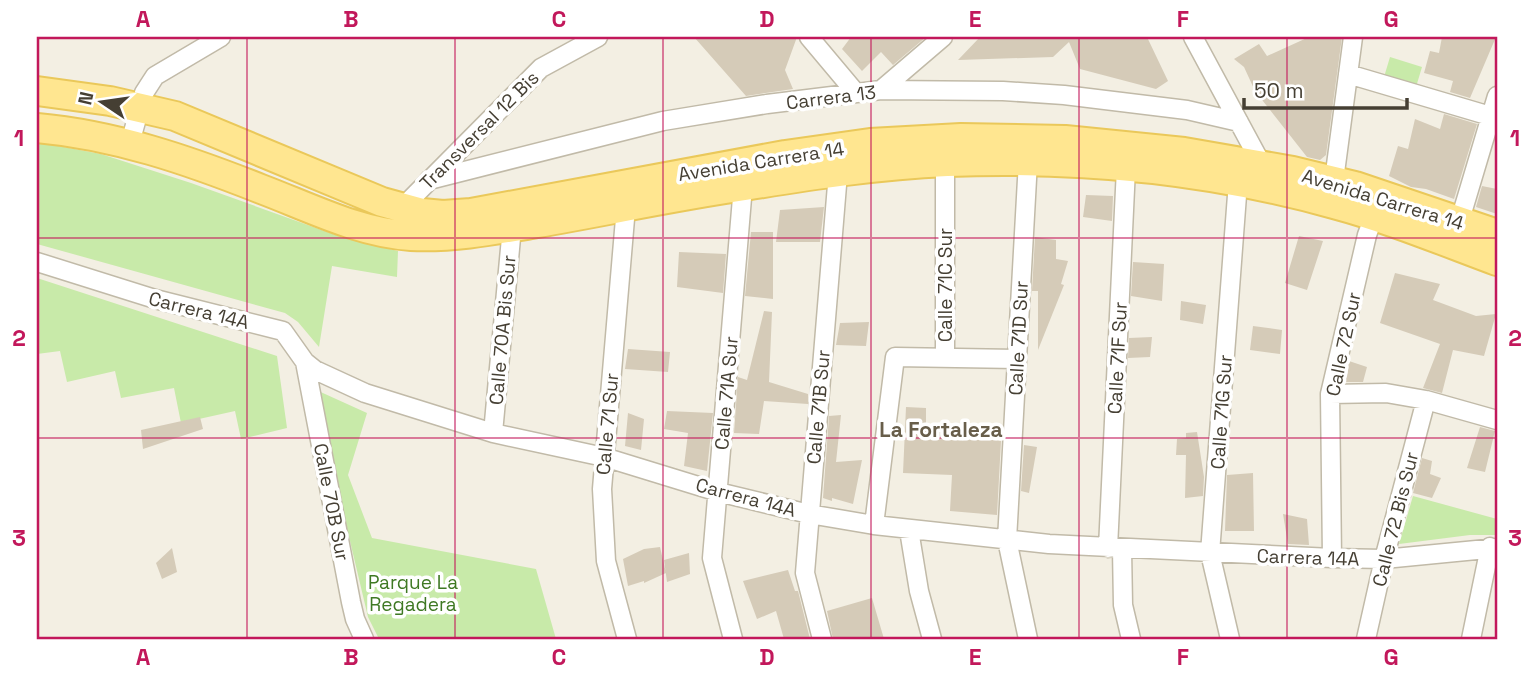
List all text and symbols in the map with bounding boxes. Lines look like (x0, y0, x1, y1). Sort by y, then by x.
text: A (136, 4, 151, 34)
text: B (343, 4, 359, 34)
text: C (552, 4, 566, 34)
text: D (759, 4, 775, 34)
text: E (969, 4, 981, 34)
text: F (1177, 4, 1189, 34)
text: G (1383, 4, 1399, 34)
street label: Transversal 12 Bis (414, 65, 544, 195)
north arrow (66, 66, 136, 136)
scale bar (1244, 66, 1406, 110)
text: 50 m (1254, 77, 1304, 104)
street label: Carrera 13 (785, 80, 877, 115)
text: N (72, 89, 100, 107)
text: 1 (14, 123, 24, 153)
text: 1 (1510, 123, 1520, 153)
street label: Avenida Carrera 14 (676, 136, 846, 187)
street label: Avenida Carrera 14 (1299, 163, 1467, 236)
street label: Calle 71C Sur (933, 228, 958, 342)
street label: Calle 70A Bis Sur (483, 254, 522, 406)
street label: Calle 71D Sur (1003, 280, 1034, 396)
street label: Carrera 14A (146, 286, 252, 335)
street label: Calle 72 Sur (1320, 290, 1367, 398)
street label: Calle 71F Sur (1102, 301, 1133, 415)
text: 2 (12, 323, 26, 353)
text: 2 (1508, 323, 1522, 353)
street label: Calle 71A Sur (709, 335, 744, 451)
street label: Calle 71B Sur (801, 349, 836, 465)
street label: Calle 71G Sur (1205, 354, 1238, 470)
street label: Calle 71 Sur (591, 372, 624, 476)
district label: La Fortaleza (879, 416, 1003, 443)
street label: Calle 70B Sur (308, 441, 355, 563)
street label: Calle 72 Bis Sur (1367, 449, 1424, 589)
street label: Carrera 14A (693, 472, 799, 523)
text: 3 (12, 523, 26, 553)
text: 3 (1508, 523, 1522, 553)
street label: Carrera 14A (1256, 543, 1360, 572)
park label: Parque La Regadera (368, 570, 458, 617)
text: A (136, 642, 151, 672)
text: B (343, 642, 359, 672)
text: C (552, 642, 566, 672)
text: D (759, 642, 775, 672)
text: E (969, 642, 981, 672)
text: F (1177, 642, 1189, 672)
text: G (1383, 642, 1399, 672)

